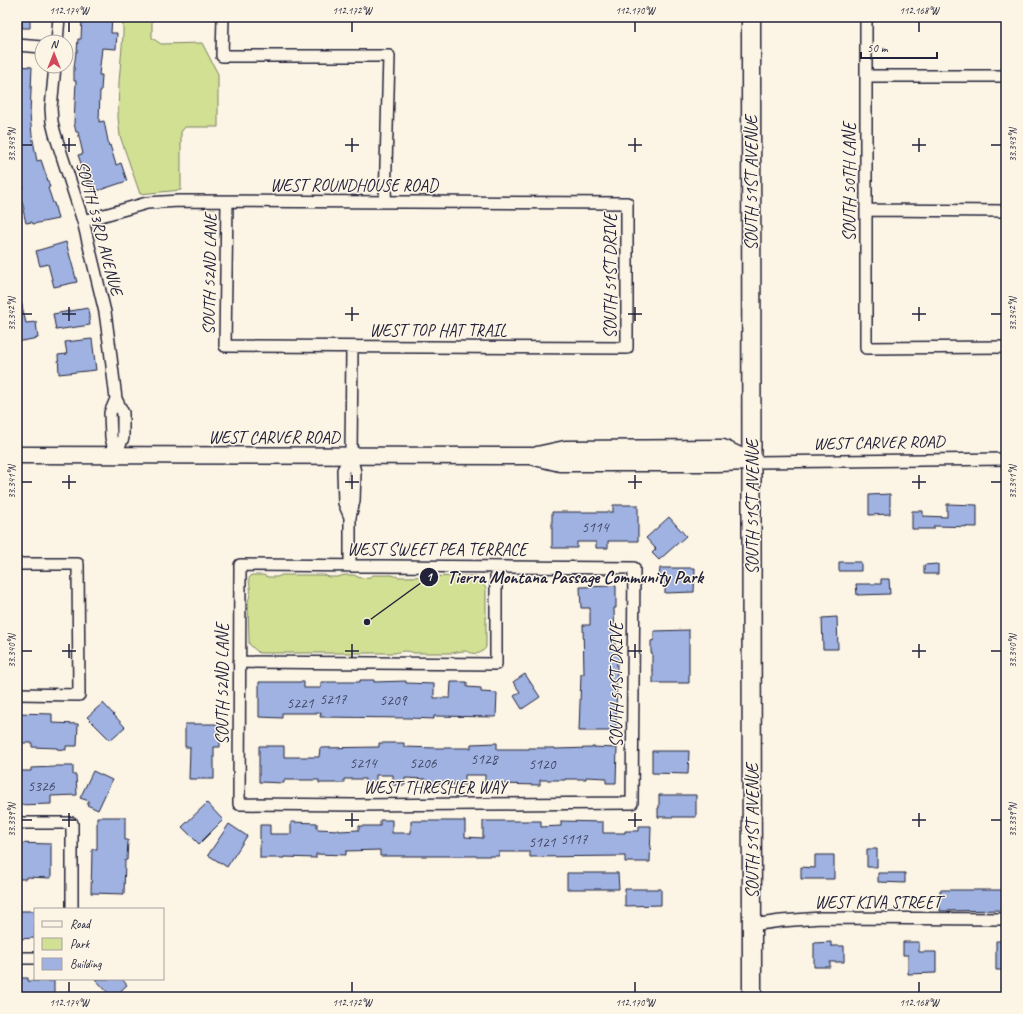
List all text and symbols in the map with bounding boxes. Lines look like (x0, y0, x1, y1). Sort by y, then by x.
text: 112.174°W (49, 4, 90, 17)
text: 112.172°W (332, 4, 373, 17)
text: 112.170°W (615, 4, 656, 17)
text: 112.168°W (899, 4, 940, 17)
north arrow (34, 34, 74, 74)
scale bar (861, 34, 937, 60)
text: N (51, 37, 60, 51)
text: 50 m (867, 40, 889, 56)
street label: SOUTH 51ST AVENUE (741, 113, 762, 251)
street label: SOUTH 50TH LANE (839, 120, 860, 241)
text: 33.343°N (5, 126, 18, 162)
text: 33.343°N (1006, 126, 1019, 162)
street label: SOUTH 53RD AVENUE (72, 159, 128, 299)
street label: WEST ROUNDHOUSE ROAD (270, 175, 440, 196)
street label: SOUTH 52ND LANE (198, 210, 221, 335)
street label: SOUTH 51ST DRIVE (600, 211, 621, 339)
text: 33.342°N (5, 295, 18, 331)
text: 33.342°N (1006, 295, 1019, 331)
street label: WEST TOP HAT TRAIL (369, 320, 507, 341)
street label: WEST CARVER ROAD (208, 427, 342, 448)
street label: WEST CARVER ROAD (813, 431, 947, 454)
street label: SOUTH 51ST AVENUE (742, 437, 763, 575)
text: 33.341°N (5, 463, 18, 499)
text: 33.341°N (1006, 463, 1019, 499)
house number: 5114 (581, 518, 610, 537)
street label: WEST SWEET PEA TERRACE (347, 539, 529, 560)
callout: Tierra Montana Passage Community Park (419, 562, 712, 592)
text: Tierra Montana Passage Community Park (447, 566, 705, 588)
text: 1 (426, 569, 433, 585)
street label: SOUTH 51ST DRIVE (606, 620, 627, 748)
street label: SOUTH 52ND LANE (212, 621, 233, 745)
text: 33.340°N (5, 632, 18, 668)
text: 33.340°N (1006, 632, 1019, 668)
house number: 5217 (319, 690, 348, 709)
house number: 5209 (379, 691, 408, 710)
house number: 5221 (286, 694, 315, 713)
house number: 5128 (470, 750, 499, 769)
house number: 5214 (349, 754, 378, 773)
house number: 5206 (409, 754, 438, 773)
house number: 5120 (528, 755, 557, 774)
street label: SOUTH 51ST AVENUE (742, 761, 763, 899)
house number: 5326 (27, 777, 56, 796)
street label: WEST THRESHER WAY (364, 777, 509, 798)
text: 33.339°N (5, 801, 18, 837)
text: 33.339°N (1006, 801, 1019, 837)
house number: 5117 (560, 830, 589, 849)
house number: 5121 (528, 833, 557, 852)
street label: WEST KIVA STREET (815, 892, 946, 913)
legend (34, 908, 164, 980)
text: Road (70, 916, 92, 932)
text: Park (70, 936, 91, 952)
text: Building (70, 956, 102, 972)
text: 112.174°W (49, 996, 90, 1009)
text: 112.172°W (332, 996, 373, 1009)
text: 112.170°W (615, 996, 656, 1009)
text: 112.168°W (899, 996, 940, 1009)

